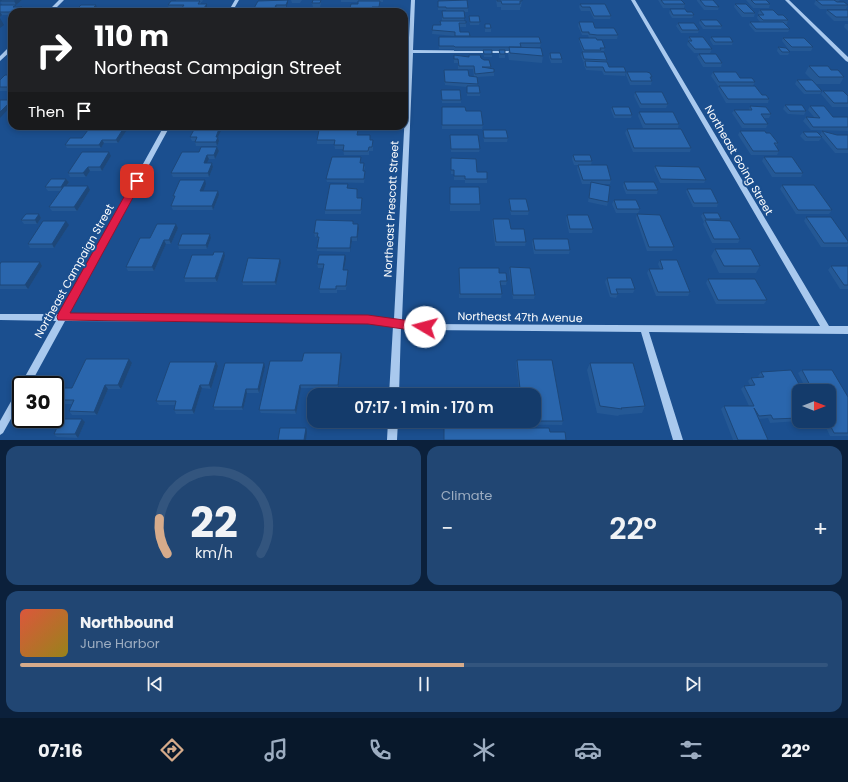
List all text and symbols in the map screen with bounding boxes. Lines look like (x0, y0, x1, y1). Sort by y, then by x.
text: 110 m (94, 17, 169, 56)
icon: right (28, 24, 80, 76)
text: Northeast Campaign Street (94, 55, 342, 80)
icon: arrive (73, 100, 95, 122)
text: Then (28, 101, 65, 122)
street label: Northeast Going Street (701, 102, 777, 218)
street label: Northeast Prescott Street (379, 140, 403, 278)
pin (120, 164, 154, 198)
icon: arrive (126, 170, 148, 192)
street label: Northeast Campaign Street (30, 201, 118, 341)
position arrow (404, 306, 446, 348)
street label: Northeast 47th Avenue (457, 308, 583, 326)
speed limit sign: 30 (12, 376, 64, 428)
north arrow (792, 384, 836, 428)
map controls (792, 384, 836, 428)
text: 07:17 · 1 min · 170 m (354, 397, 494, 418)
text: Climate (441, 486, 492, 505)
text: 22 (190, 492, 237, 551)
text: 22° (609, 507, 657, 550)
text: − (441, 513, 453, 544)
text: + (813, 513, 828, 544)
text: km/h (194, 542, 233, 562)
text: Northbound (80, 612, 174, 633)
text: June Harbor (80, 634, 160, 653)
icon: previous (144, 673, 166, 695)
icon: pause (413, 673, 435, 695)
icon: next (682, 673, 704, 695)
icon: directions (158, 736, 186, 764)
icon: music (262, 736, 290, 764)
icon: phone (366, 736, 394, 764)
icon: climate (470, 736, 498, 764)
icon: car (574, 736, 602, 764)
icon: filters (677, 736, 705, 764)
text: 07:16 (38, 738, 83, 763)
text: 22° (781, 738, 810, 763)

